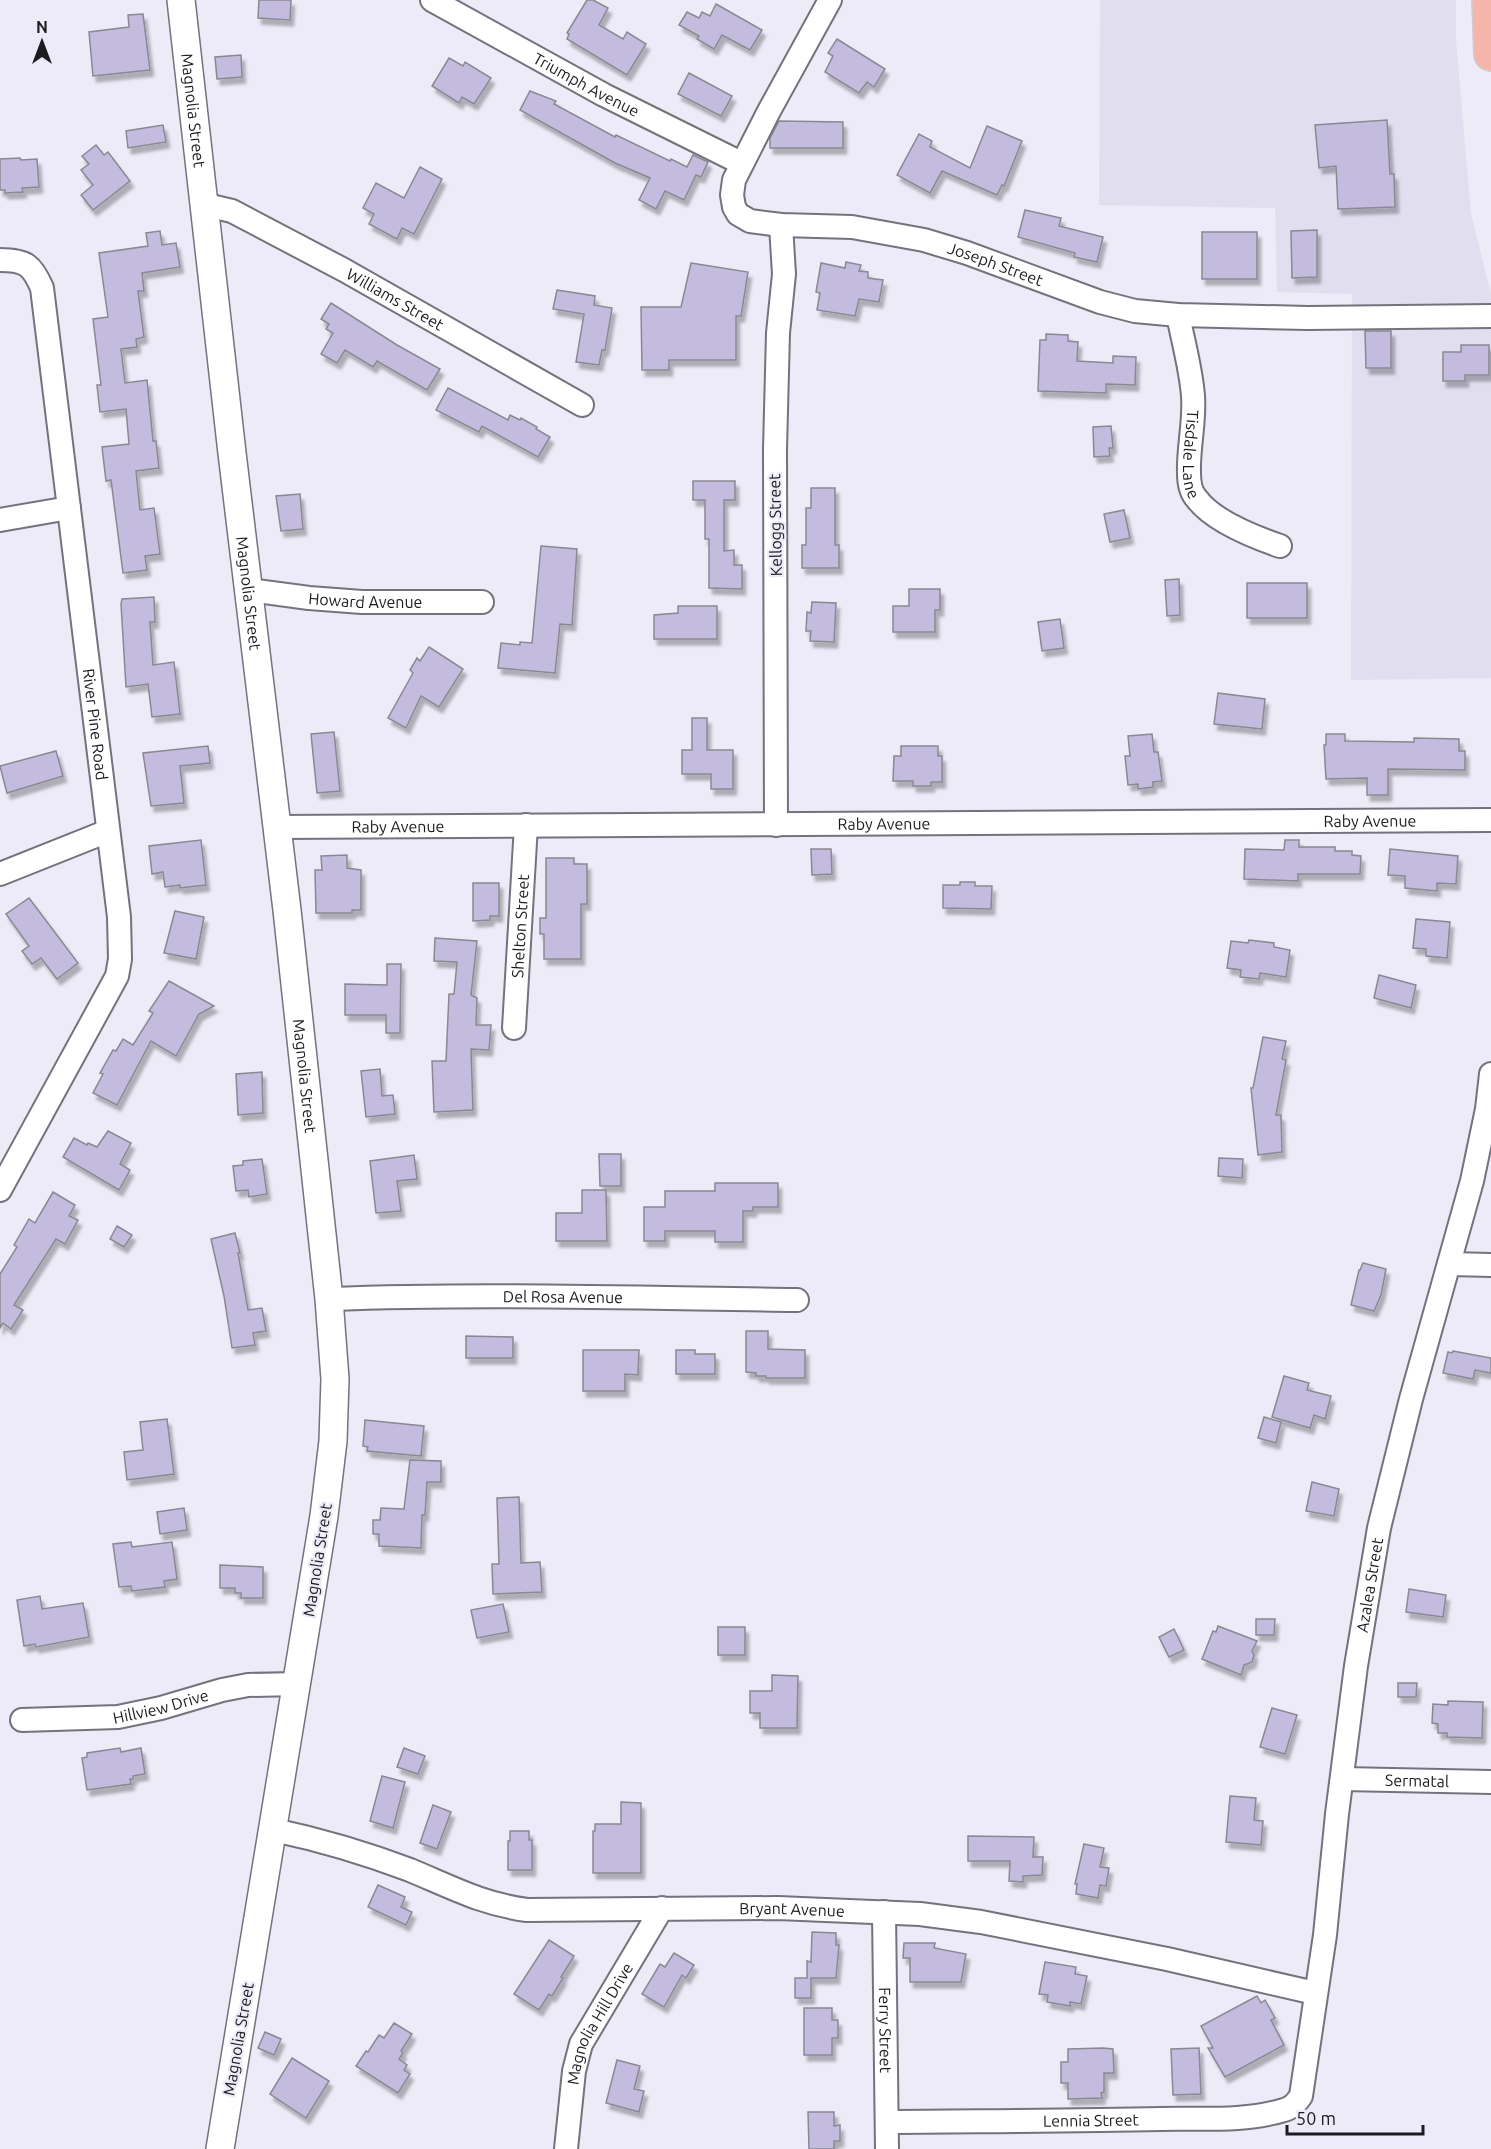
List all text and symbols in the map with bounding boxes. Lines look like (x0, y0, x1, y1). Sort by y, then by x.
north arrow (12, 12, 72, 72)
text: N (36, 18, 48, 36)
street label: Triumph Avenue (530, 49, 642, 120)
street label: Magnolia Street (178, 52, 209, 169)
street label: Joseph Street (946, 239, 1046, 289)
street label: Williams Street (344, 264, 448, 334)
street label: Tisdale Lane (1180, 410, 1203, 502)
street label: Kellogg Street (765, 473, 785, 577)
street label: Magnolia Street (233, 535, 265, 652)
street label: Howard Avenue (308, 589, 422, 611)
street label: River Pine Road (80, 668, 111, 781)
street label: Raby Avenue (1324, 811, 1416, 830)
street label: Raby Avenue (838, 814, 930, 833)
street label: Raby Avenue (352, 817, 444, 836)
street label: Shelton Street (508, 873, 532, 979)
street label: Magnolia Street (290, 1018, 320, 1135)
street label: Del Rosa Avenue (503, 1287, 623, 1306)
street label: Magnolia Street (299, 1501, 335, 1618)
street label: Azalea Street (1353, 1536, 1386, 1634)
street label: Hillview Drive (111, 1686, 211, 1727)
street label: Sermatal (1385, 1771, 1449, 1790)
street label: Bryant Avenue (739, 1899, 845, 1920)
street label: Magnolia Hill Drive (564, 1959, 636, 2086)
street label: Magnolia Street (219, 1980, 257, 2097)
street label: Ferry Street (876, 1987, 895, 2074)
scale bar (1287, 2098, 1424, 2136)
text: 50 m (1296, 2108, 1336, 2128)
street label: Lennia Street (1043, 2110, 1140, 2130)

